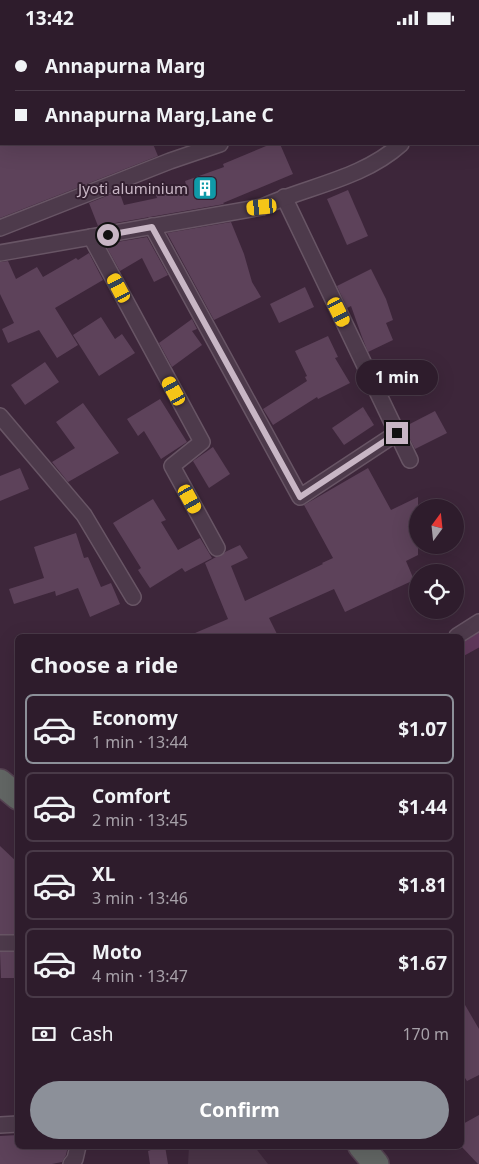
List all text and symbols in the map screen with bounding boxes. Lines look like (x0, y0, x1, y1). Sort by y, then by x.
text: 13:42 (25, 5, 74, 31)
text: Annapurna Marg (45, 53, 205, 79)
text: Annapurna Marg,Lane C (45, 102, 274, 128)
building icon: Jyoti aluminium (192, 175, 218, 201)
place label: Jyoti aluminium (76, 178, 188, 198)
car (246, 198, 277, 216)
route start (97, 224, 119, 246)
car (105, 271, 132, 305)
car (325, 295, 352, 329)
callout: 1 min (356, 361, 438, 395)
text: 1 min (375, 366, 419, 388)
car (160, 374, 187, 408)
route end (386, 422, 408, 444)
car (176, 482, 203, 516)
north arrow (409, 499, 464, 554)
map controls (409, 499, 464, 619)
button: locate (409, 564, 464, 619)
text: Choose a ride (30, 649, 178, 679)
text: Economy (92, 705, 178, 731)
icon: car (32, 707, 77, 752)
text: $1.07 (398, 716, 447, 742)
text: 1 min · 13:44 (92, 731, 188, 753)
text: Comfort (92, 783, 171, 809)
icon: car (32, 785, 77, 830)
text: $1.44 (398, 794, 447, 820)
text: 2 min · 13:45 (92, 809, 188, 831)
text: XL (92, 861, 115, 887)
icon: car (32, 863, 77, 908)
text: $1.81 (398, 872, 447, 898)
text: 3 min · 13:46 (92, 887, 188, 909)
text: Moto (92, 939, 142, 965)
icon: car (32, 941, 77, 986)
text: $1.67 (398, 950, 447, 976)
text: 4 min · 13:47 (92, 965, 188, 987)
icon: cash (30, 1020, 58, 1048)
text: Cash (70, 1021, 114, 1047)
text: 170 m (402, 1023, 449, 1045)
button: Confirm (30, 1081, 449, 1139)

